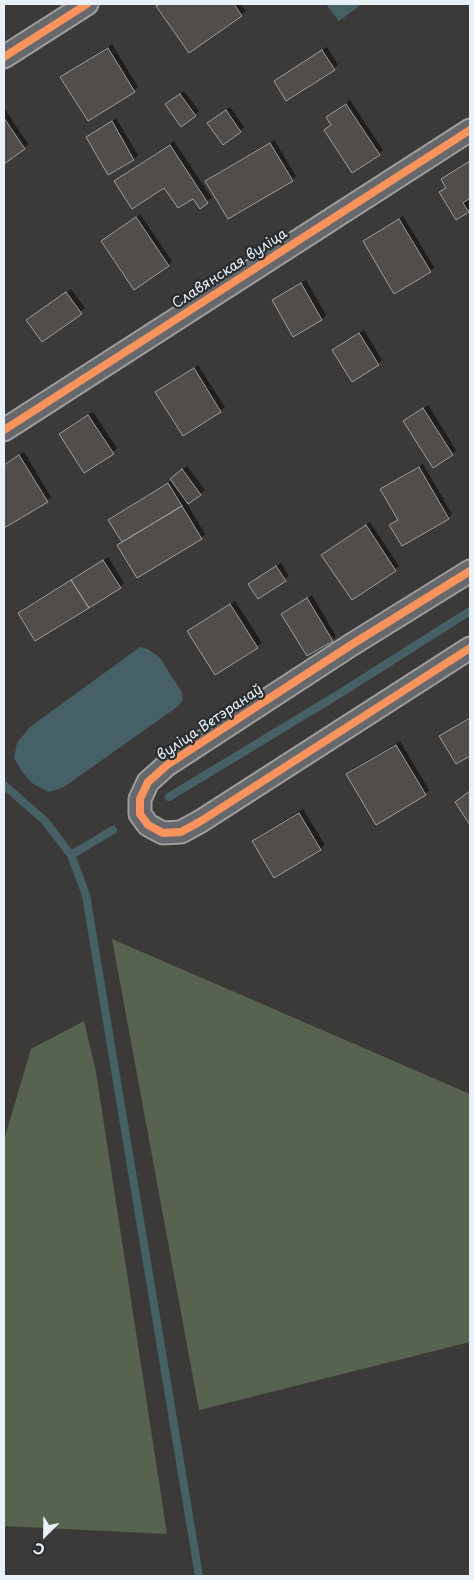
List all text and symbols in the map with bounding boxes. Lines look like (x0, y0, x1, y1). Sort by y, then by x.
street label: Славянская вуліца (169, 225, 291, 313)
street label: вуліца Ветэранаў (154, 681, 266, 765)
north arrow (20, 1510, 70, 1560)
text: С (30, 1538, 48, 1561)

